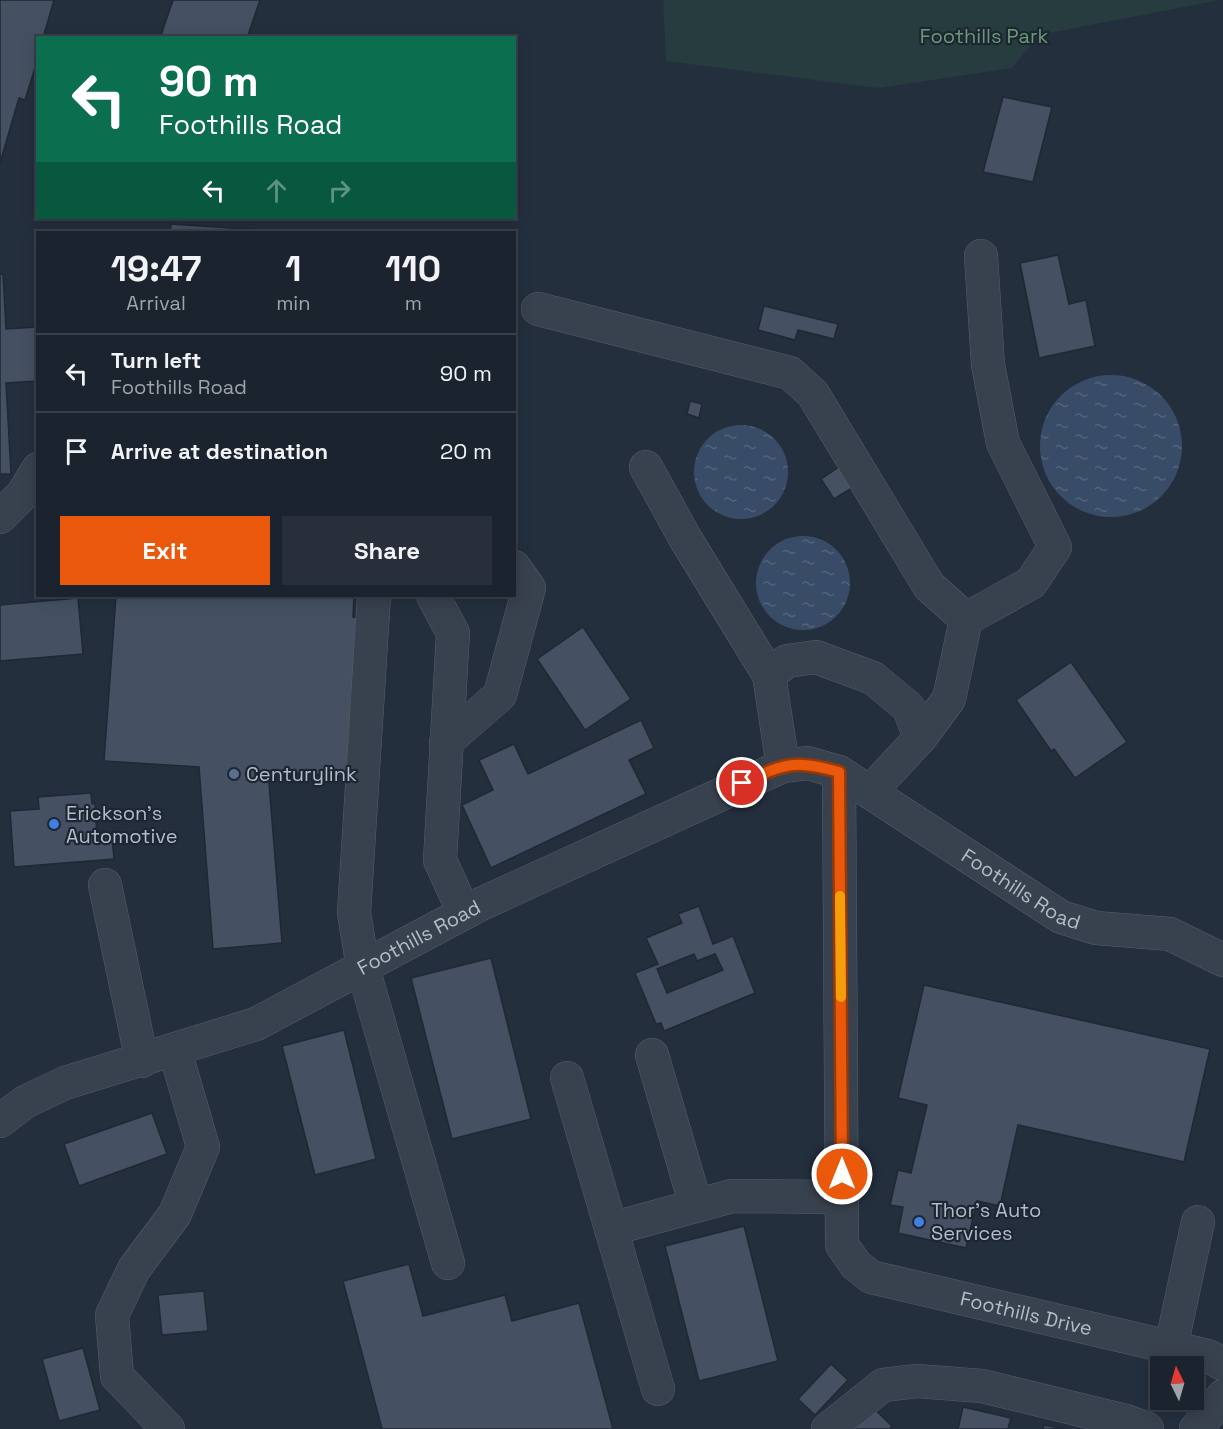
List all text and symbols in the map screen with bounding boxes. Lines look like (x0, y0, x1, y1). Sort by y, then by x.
park label: Foothills Park (920, 23, 1048, 49)
text: 90 m (159, 55, 259, 108)
icon: left (60, 60, 138, 138)
text: Foothills Road (159, 107, 343, 142)
icon: left (197, 174, 230, 207)
icon: ahead (260, 174, 293, 207)
icon: right (323, 174, 356, 207)
text: 19:47 (111, 246, 201, 292)
text: 1 (285, 246, 301, 292)
text: 110 (385, 246, 441, 292)
text: Arrival (126, 290, 186, 316)
text: min (276, 290, 311, 316)
text: m (405, 290, 422, 316)
text: Turn left (111, 346, 201, 374)
icon: left (60, 357, 93, 390)
text: 90 m (440, 359, 492, 387)
text: Foothills Road (111, 374, 247, 400)
icon: arrive (60, 435, 93, 468)
text: Arrive at destination (111, 437, 328, 465)
text: 20 m (440, 437, 492, 465)
button: Exit (60, 516, 270, 585)
button: Share (282, 516, 492, 585)
pin (716, 757, 767, 808)
place label: Centurylink (246, 761, 357, 787)
icon: arrive (725, 766, 758, 799)
marker: Centurylink (227, 767, 241, 781)
place label: Erickson's Automotive (66, 800, 178, 849)
marker: Erickson's Automotive (47, 817, 61, 831)
street label: Foothills Road (957, 843, 1084, 935)
street label: Foothills Road (353, 894, 485, 981)
position arrow (810, 1142, 874, 1206)
place label: Thor's Auto Services (931, 1197, 1041, 1246)
marker: Thor's Auto Services (912, 1215, 926, 1229)
street label: Foothills Drive (958, 1285, 1095, 1341)
north arrow (1150, 1356, 1204, 1410)
map controls (1150, 1356, 1204, 1410)

